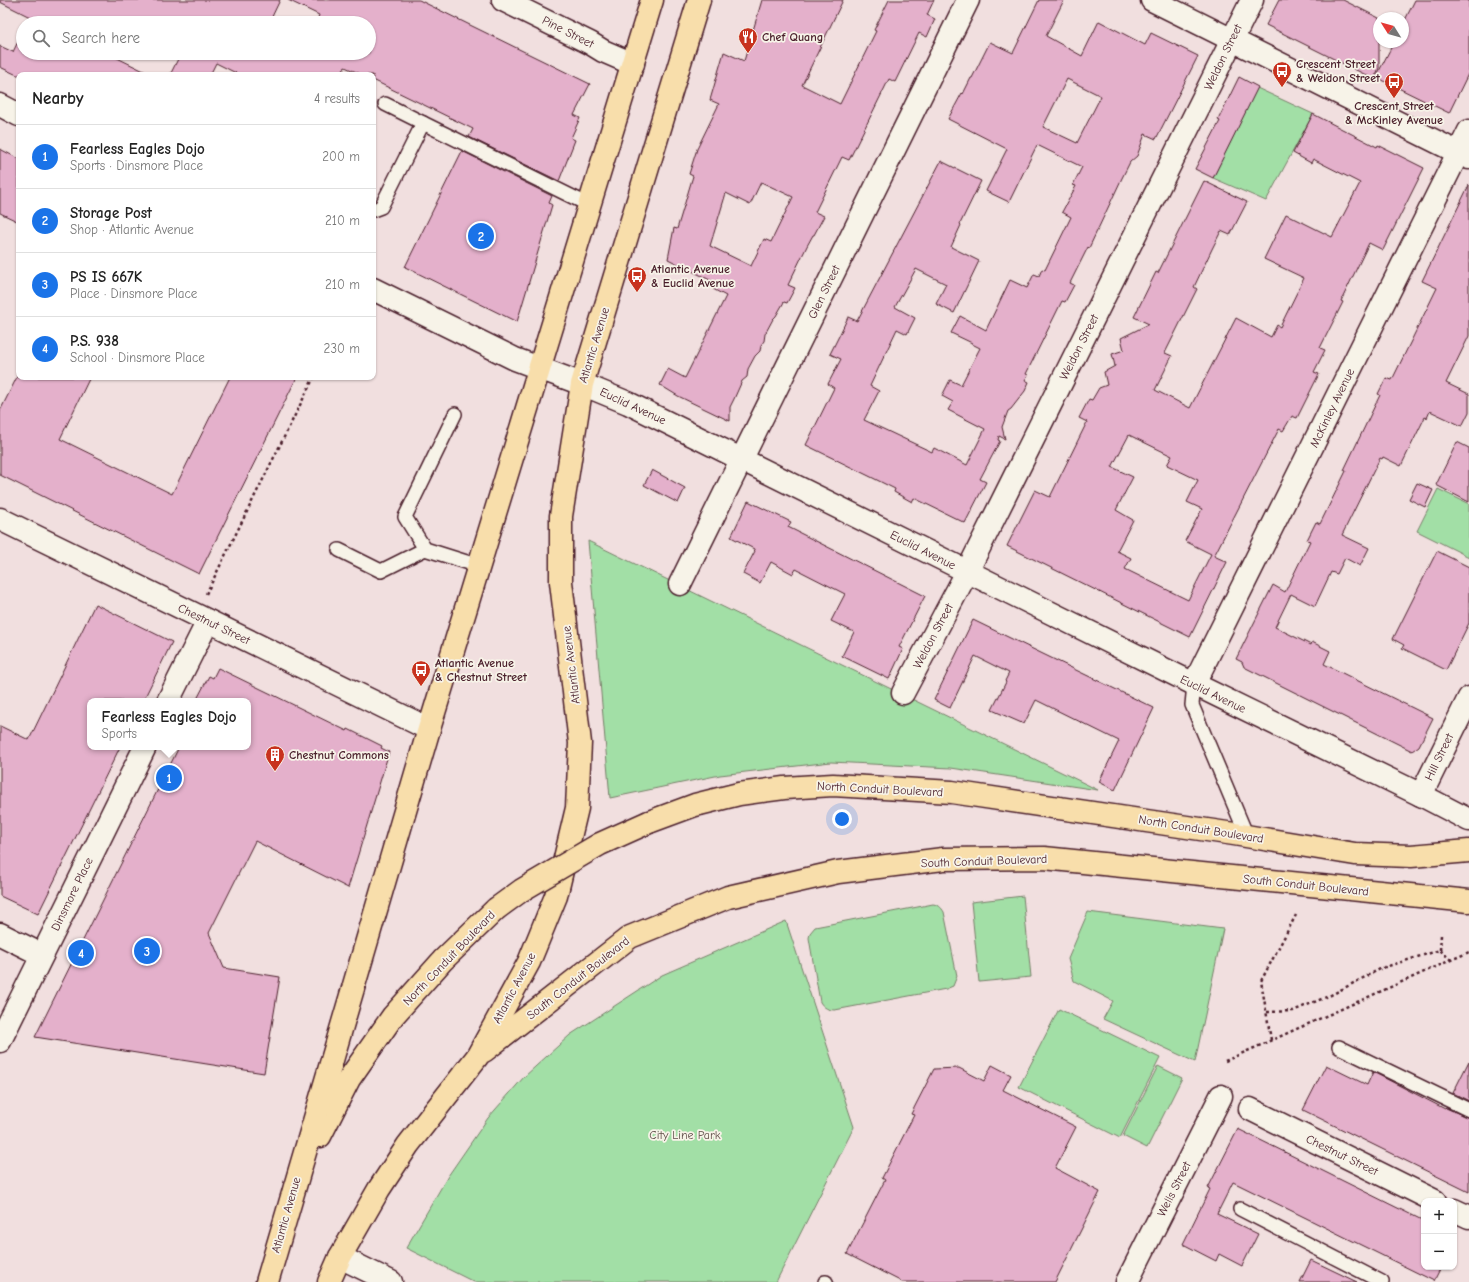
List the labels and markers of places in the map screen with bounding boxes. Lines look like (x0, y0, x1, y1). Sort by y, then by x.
restaurant icon: Chef Quang (737, 26, 759, 54)
place label: Chef Quang (762, 30, 823, 44)
place label: Crescent Street & Weldon Street (1296, 57, 1381, 85)
bus stop icon: Crescent Street & Weldon Street (1271, 60, 1293, 88)
bus stop icon: Crescent Street & McKinley Avenue (1383, 71, 1405, 99)
place label: Crescent Street & McKinley Avenue (1345, 99, 1443, 127)
pin: 2 (468, 221, 494, 251)
place label: Atlantic Avenue & Euclid Avenue (651, 262, 734, 290)
bus stop icon: Atlantic Avenue & Euclid Avenue (626, 265, 648, 293)
place label: Atlantic Avenue & Chestnut Street (435, 656, 528, 684)
bus stop icon: Atlantic Avenue & Chestnut Street (410, 659, 432, 687)
building icon: Chestnut Commons (264, 744, 286, 772)
place label: Chestnut Commons (289, 748, 389, 762)
pin: 1 (156, 763, 182, 793)
pin: 3 (134, 936, 160, 966)
pin: 4 (68, 938, 94, 968)

